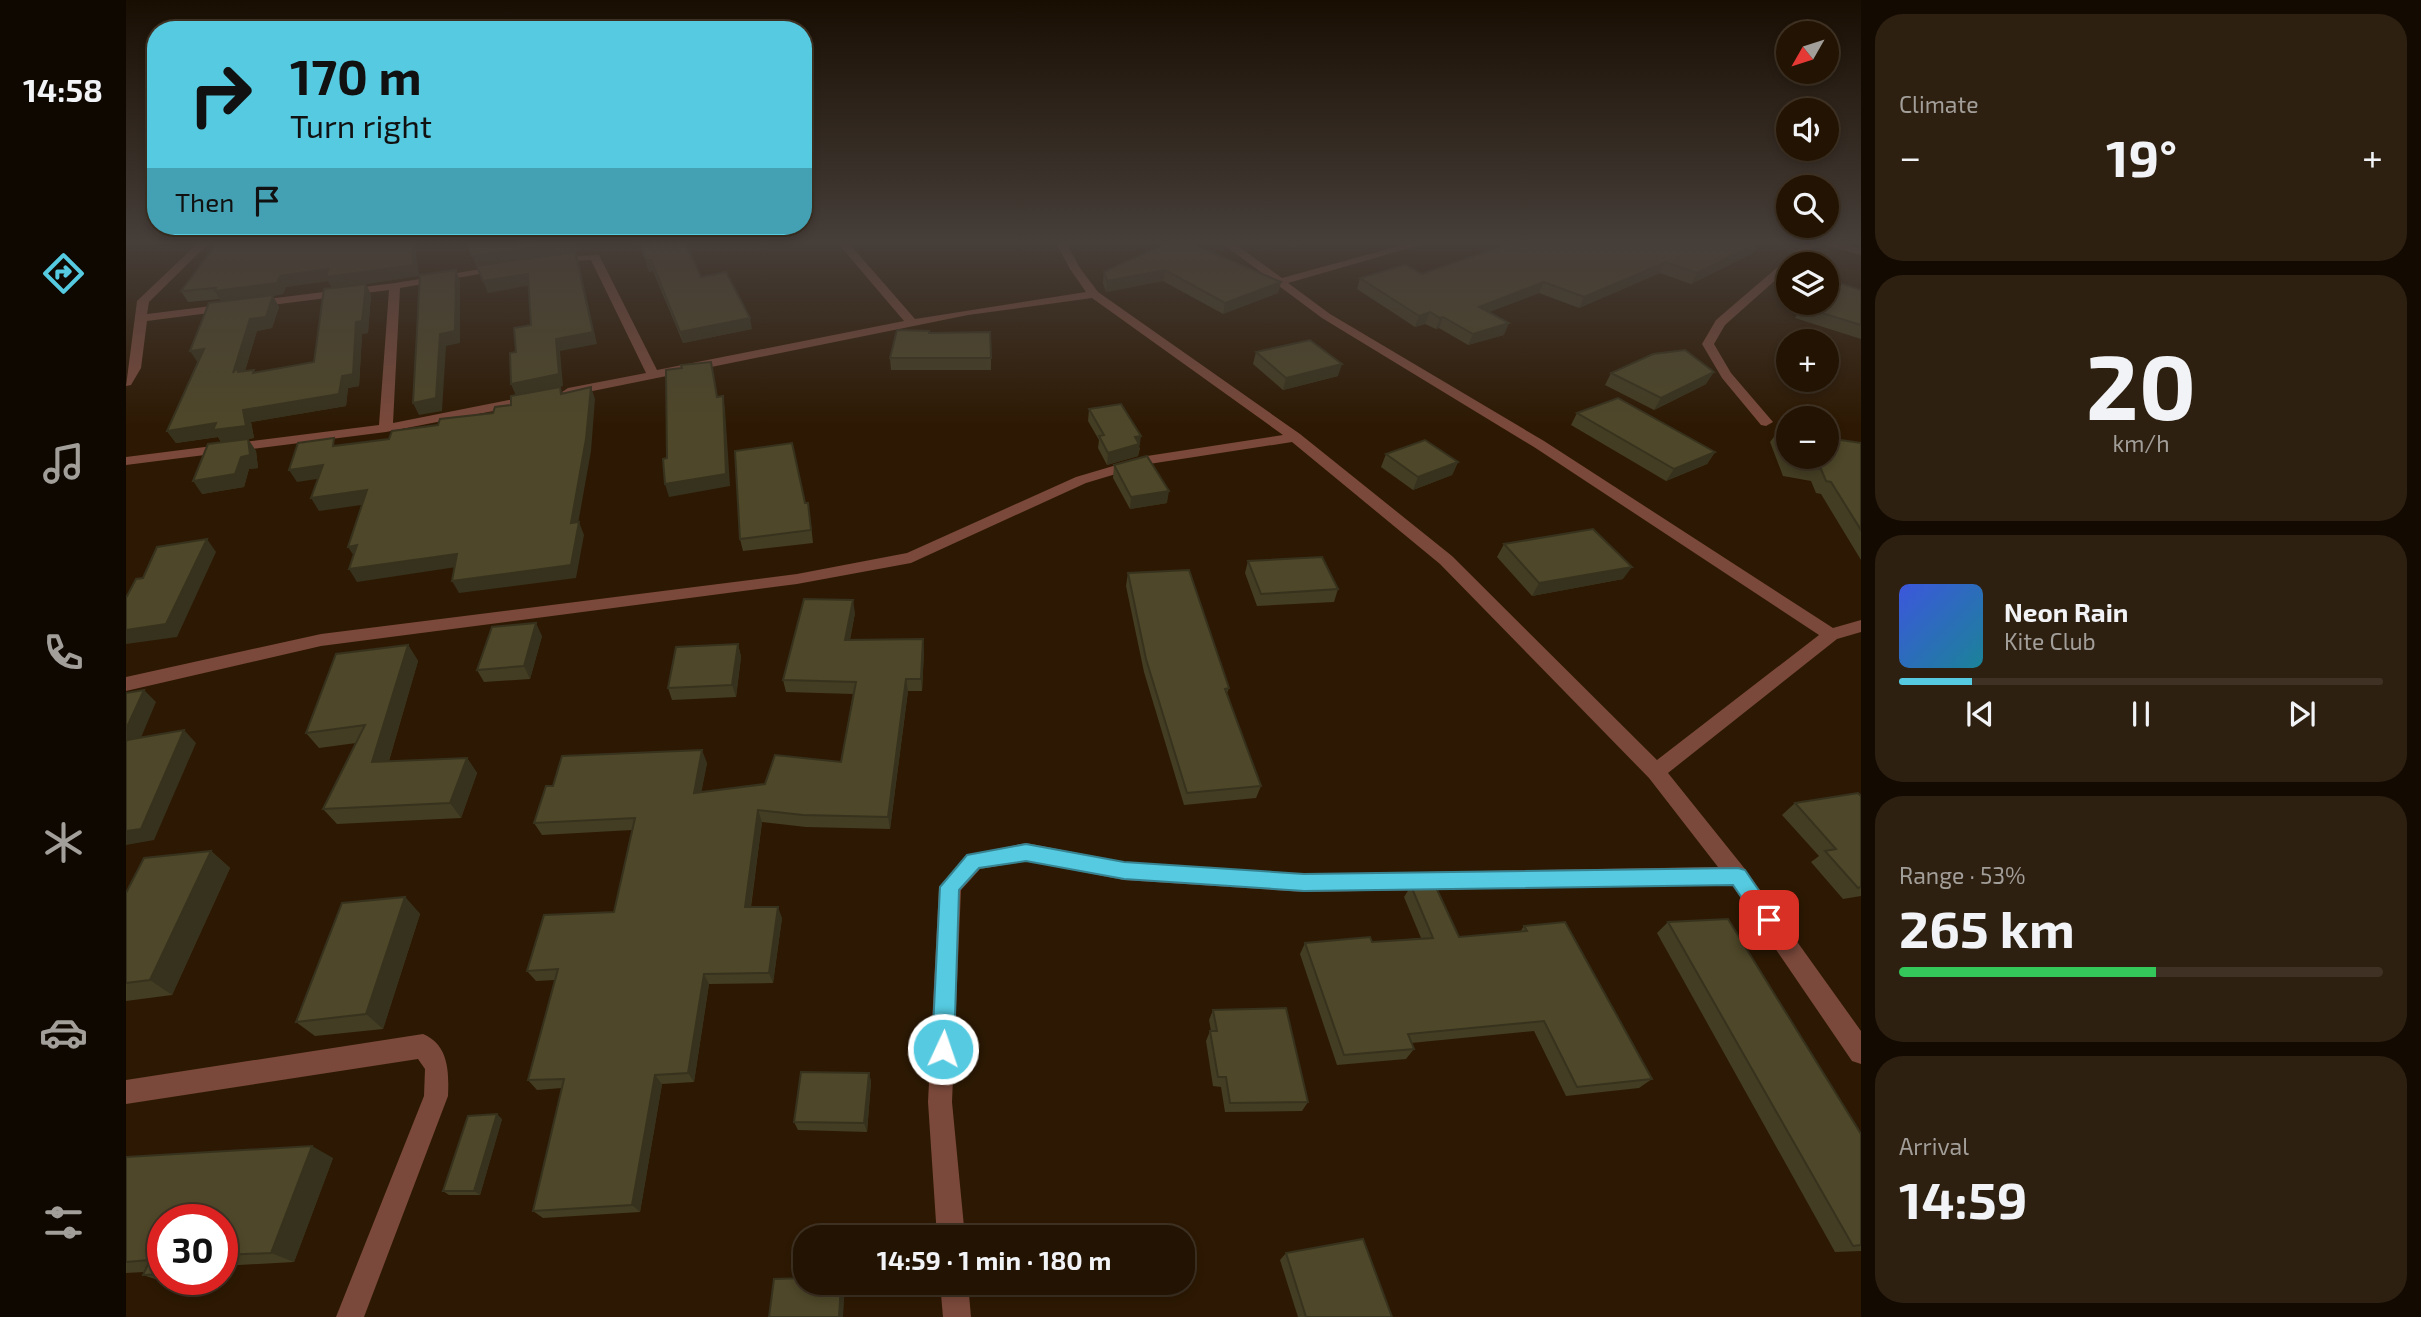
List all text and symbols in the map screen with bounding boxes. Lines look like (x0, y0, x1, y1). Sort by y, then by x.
north arrow (1776, 21, 1839, 84)
map controls (1776, 21, 1839, 469)
text: 170 m (290, 46, 422, 105)
icon: right (175, 49, 266, 140)
text: 14:58 (23, 70, 103, 108)
text: Climate (1899, 90, 1979, 118)
button: sound (1776, 98, 1839, 161)
text: Turn right (290, 106, 432, 144)
text: 19° (2106, 125, 2177, 187)
text: − (1899, 133, 1921, 179)
text: + (2362, 133, 2383, 179)
button: search (1776, 175, 1839, 238)
icon: arrive (248, 182, 286, 220)
text: Then (175, 186, 234, 217)
icon: directions (39, 249, 88, 298)
button: layers (1776, 252, 1839, 315)
button: + (1776, 329, 1839, 392)
text: 20 (2086, 329, 2196, 438)
button: − (1776, 406, 1839, 469)
text: km/h (2112, 429, 2170, 457)
icon: music (39, 439, 88, 488)
text: Neon Rain (2004, 596, 2128, 627)
text: Kite Club (2004, 627, 2096, 655)
icon: phone (39, 628, 88, 677)
icon: previous (1961, 695, 1999, 733)
icon: pause (2122, 695, 2160, 733)
icon: next (2283, 695, 2321, 733)
icon: climate (39, 818, 88, 867)
text: Range · 53% (1899, 861, 2026, 889)
pin (1739, 890, 1799, 950)
text: 265 km (1899, 896, 2075, 958)
icon: arrive (1750, 901, 1788, 939)
icon: car (39, 1008, 88, 1057)
position arrow (906, 1012, 980, 1086)
text: Arrival (1899, 1132, 1969, 1160)
text: 14:59 (1899, 1167, 2027, 1229)
icon: filters (39, 1198, 88, 1247)
speed limit sign: 30 (147, 1204, 238, 1295)
text: 14:59 · 1 min · 180 m (877, 1244, 1111, 1275)

